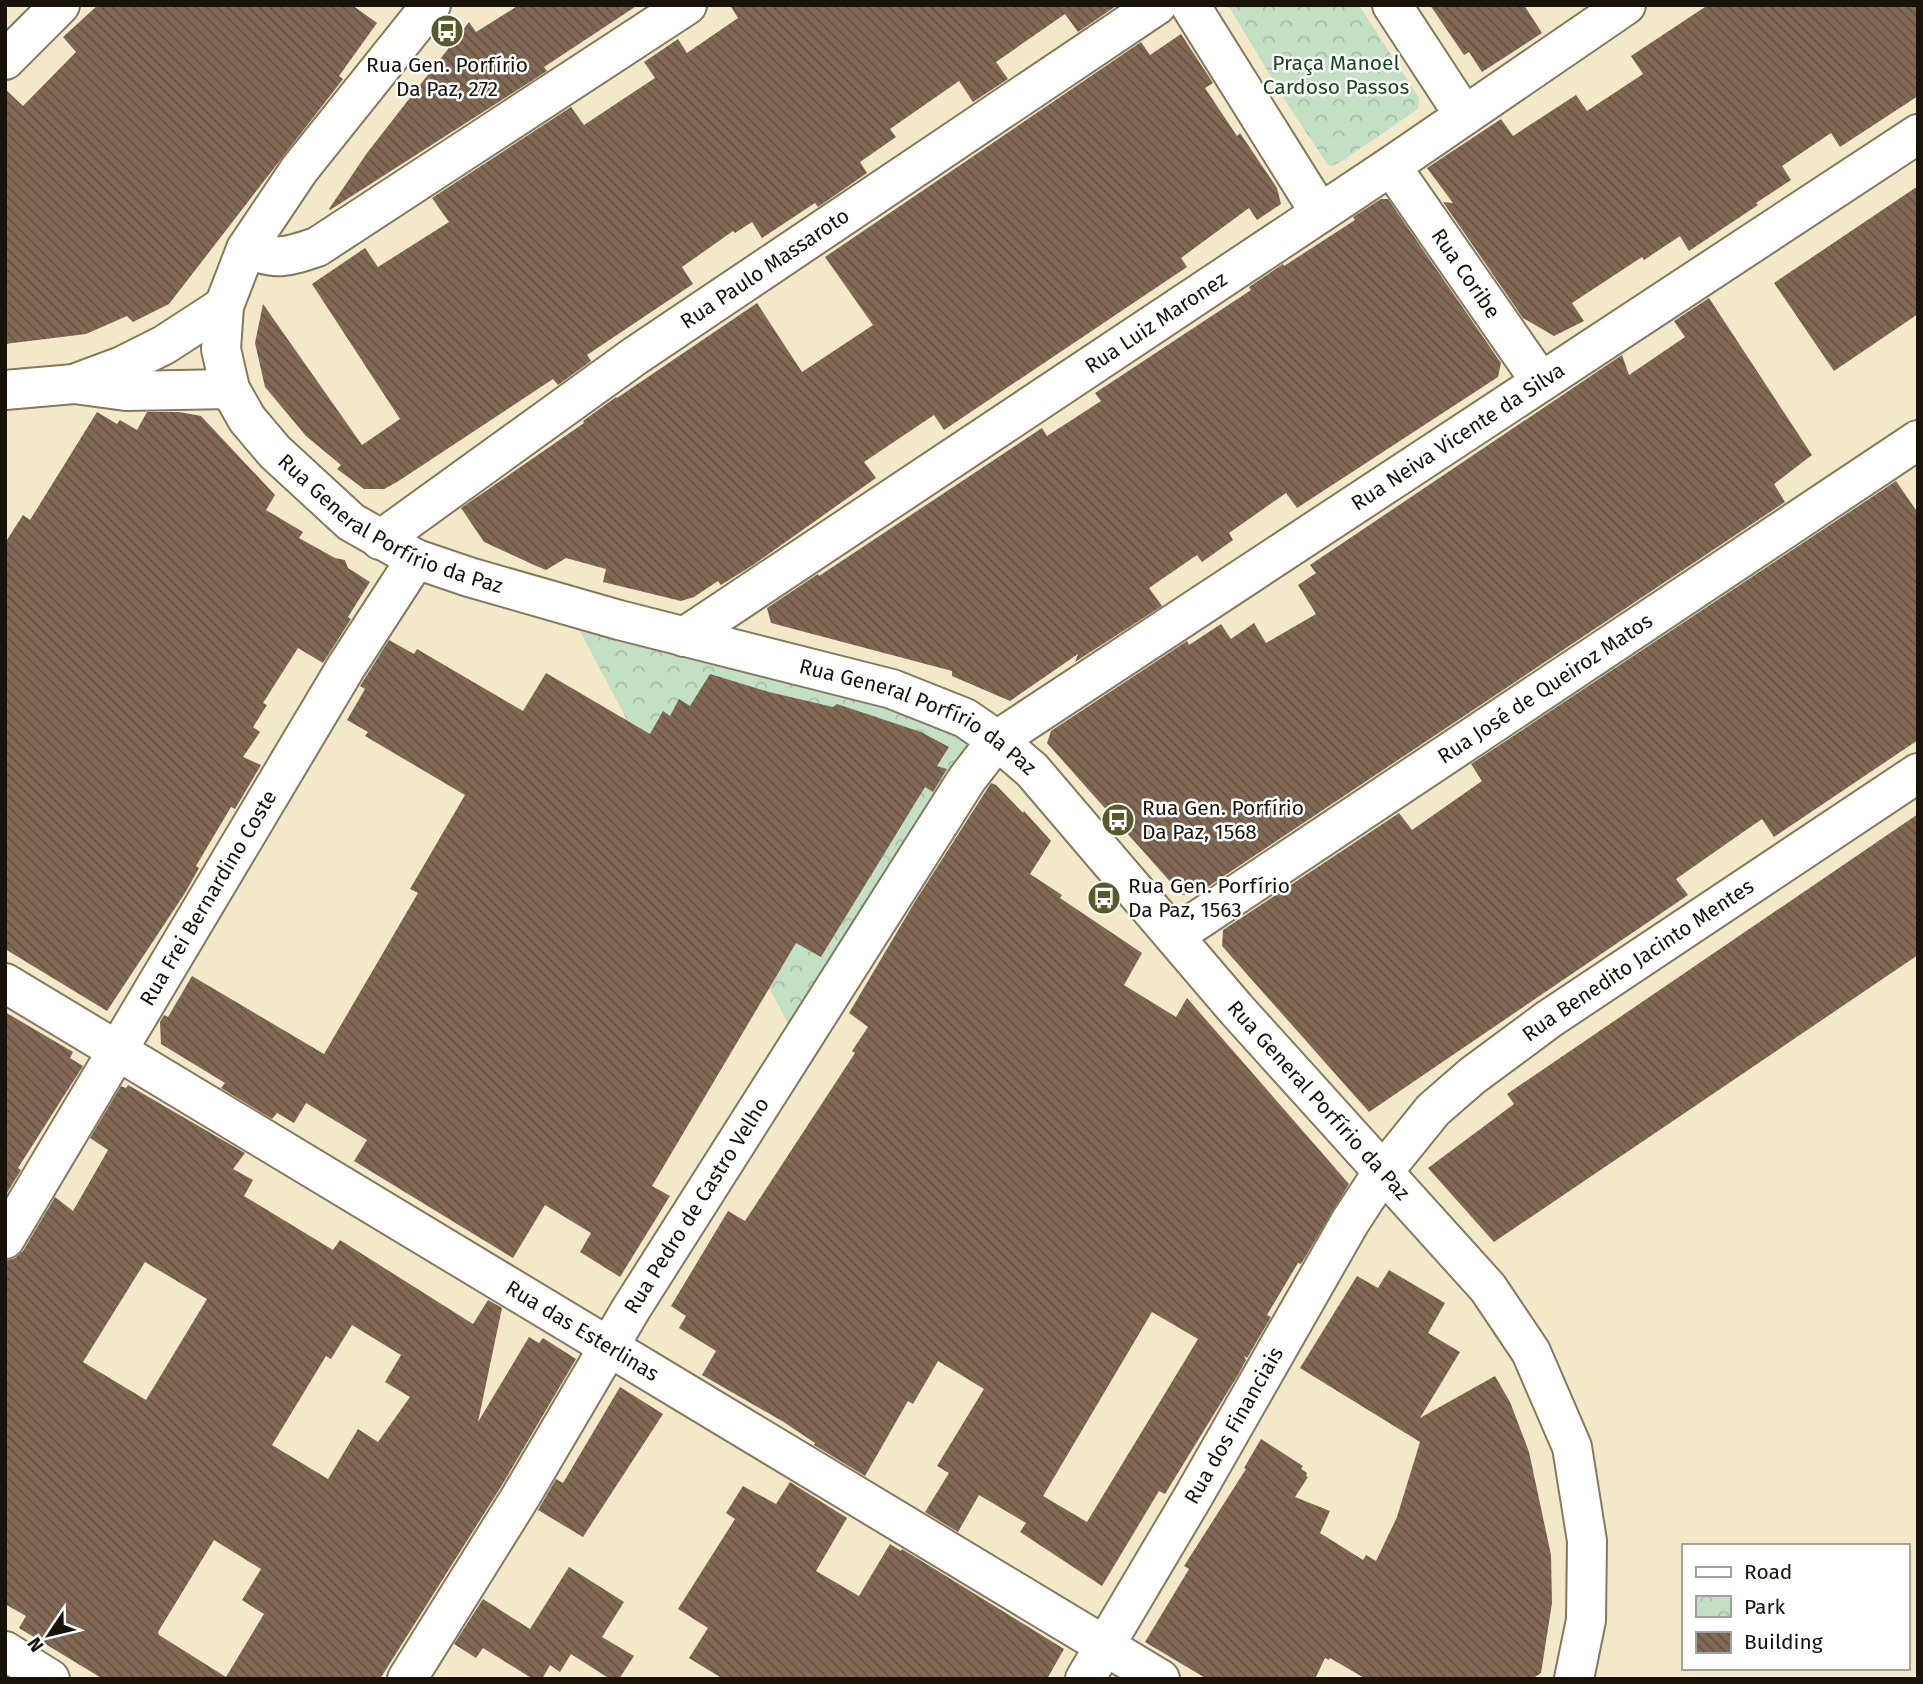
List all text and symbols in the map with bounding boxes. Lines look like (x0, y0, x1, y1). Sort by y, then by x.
bus stop icon: Rua Gen. Porfírio Da Paz, 272 (428, 12, 466, 50)
park label: Praça Manoel Cardoso Passos (1263, 50, 1410, 100)
place label: Rua Gen. Porfírio Da Paz, 272 (366, 52, 528, 102)
street label: Rua Paulo Massaroto (675, 203, 854, 335)
street label: Rua Coribe (1426, 224, 1506, 324)
street label: Rua Luiz Maronez (1080, 266, 1232, 379)
street label: Rua Neiva Vicente da Silva (1346, 357, 1570, 516)
street label: Rua General Porfírio da Paz (272, 448, 506, 599)
street label: Rua José de Queiroz Matos (1433, 608, 1658, 770)
street label: Rua General Porfírio da Paz (797, 653, 1042, 781)
street label: Rua Frei Bernardino Coste (134, 786, 283, 1010)
place label: Rua Gen. Porfírio Da Paz, 1568 (1142, 795, 1304, 845)
bus stop icon: Rua Gen. Porfírio Da Paz, 1568 (1099, 801, 1137, 839)
place label: Rua Gen. Porfírio Da Paz, 1563 (1128, 873, 1290, 923)
street label: Rua Benedito Jacinto Mentes (1517, 873, 1759, 1047)
bus stop icon: Rua Gen. Porfírio Da Paz, 1563 (1085, 879, 1123, 917)
street label: Rua General Porfírio da Paz (1222, 995, 1415, 1206)
street label: Rua Pedro de Castro Velho (618, 1092, 775, 1319)
street label: Rua das Esterlinas (501, 1275, 664, 1387)
street label: Rua dos Financiais (1179, 1342, 1289, 1509)
legend (1682, 1544, 1909, 1670)
text: Road (1744, 1559, 1792, 1585)
text: Park (1744, 1594, 1786, 1620)
north arrow (14, 1600, 84, 1670)
text: Building (1744, 1629, 1823, 1655)
text: N (22, 1633, 49, 1656)

